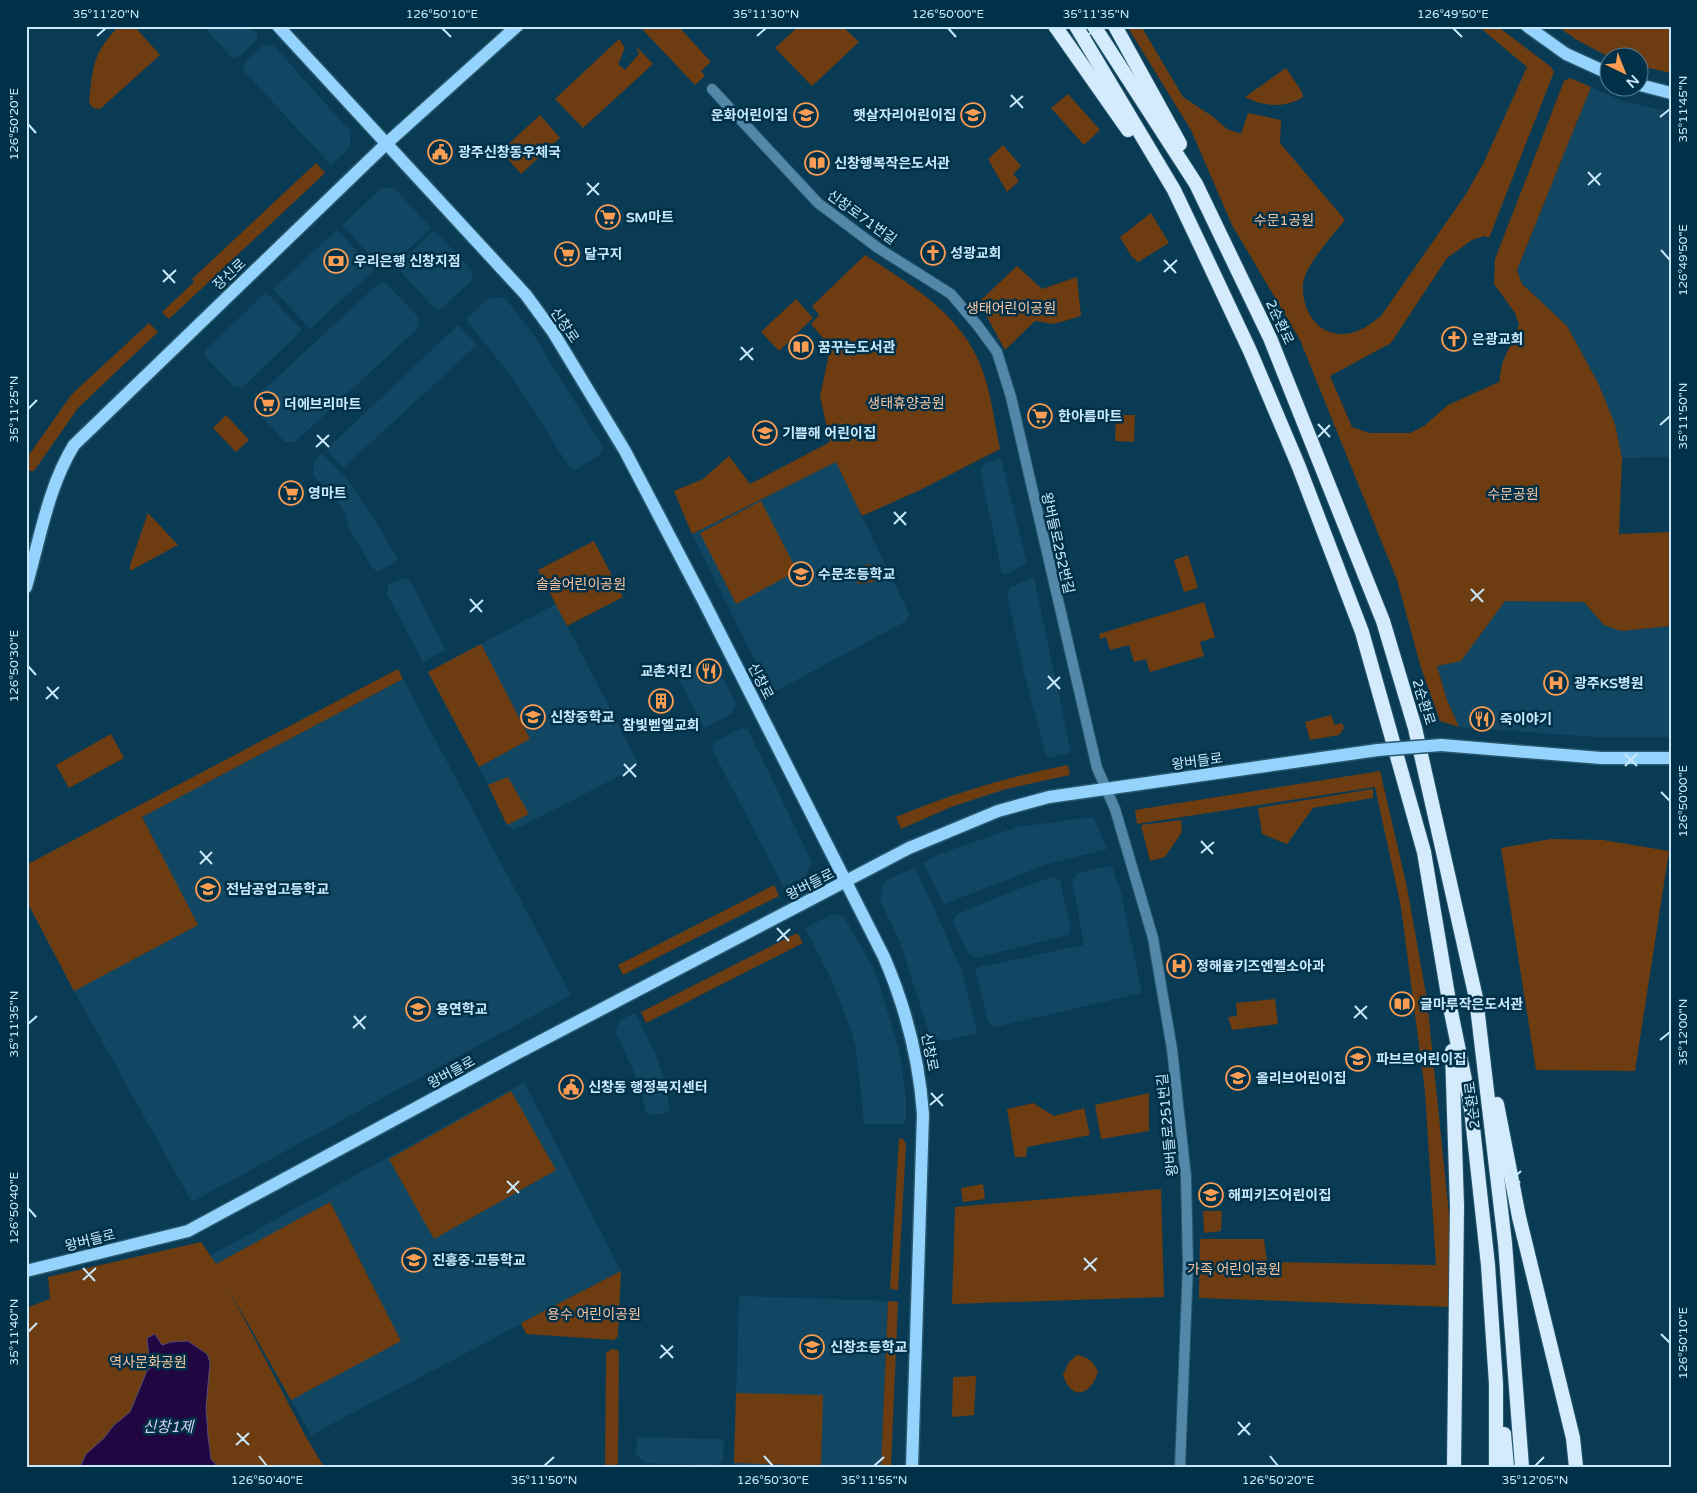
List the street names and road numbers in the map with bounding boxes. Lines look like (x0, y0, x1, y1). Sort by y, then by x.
street label: 신창로71번길 (824, 186, 900, 248)
street label: 장신로 (209, 255, 249, 294)
street label: 2순환로 (1262, 297, 1297, 347)
street label: 신창로 (547, 305, 583, 346)
street label: 왕버들로252번길 (1038, 491, 1077, 596)
street label: 신창로 (744, 660, 777, 702)
street label: 2순환로 (1408, 677, 1439, 727)
street label: 왕버들로 (1170, 749, 1224, 773)
street label: 왕버들로 (783, 865, 837, 904)
street label: 신창로 (917, 1032, 942, 1073)
street label: 왕버들로 (425, 1052, 478, 1092)
street label: 왕버들로251번길 (1154, 1073, 1181, 1177)
street label: 2순환로 (1461, 1080, 1484, 1130)
street label: 왕버들로 (63, 1226, 117, 1255)

